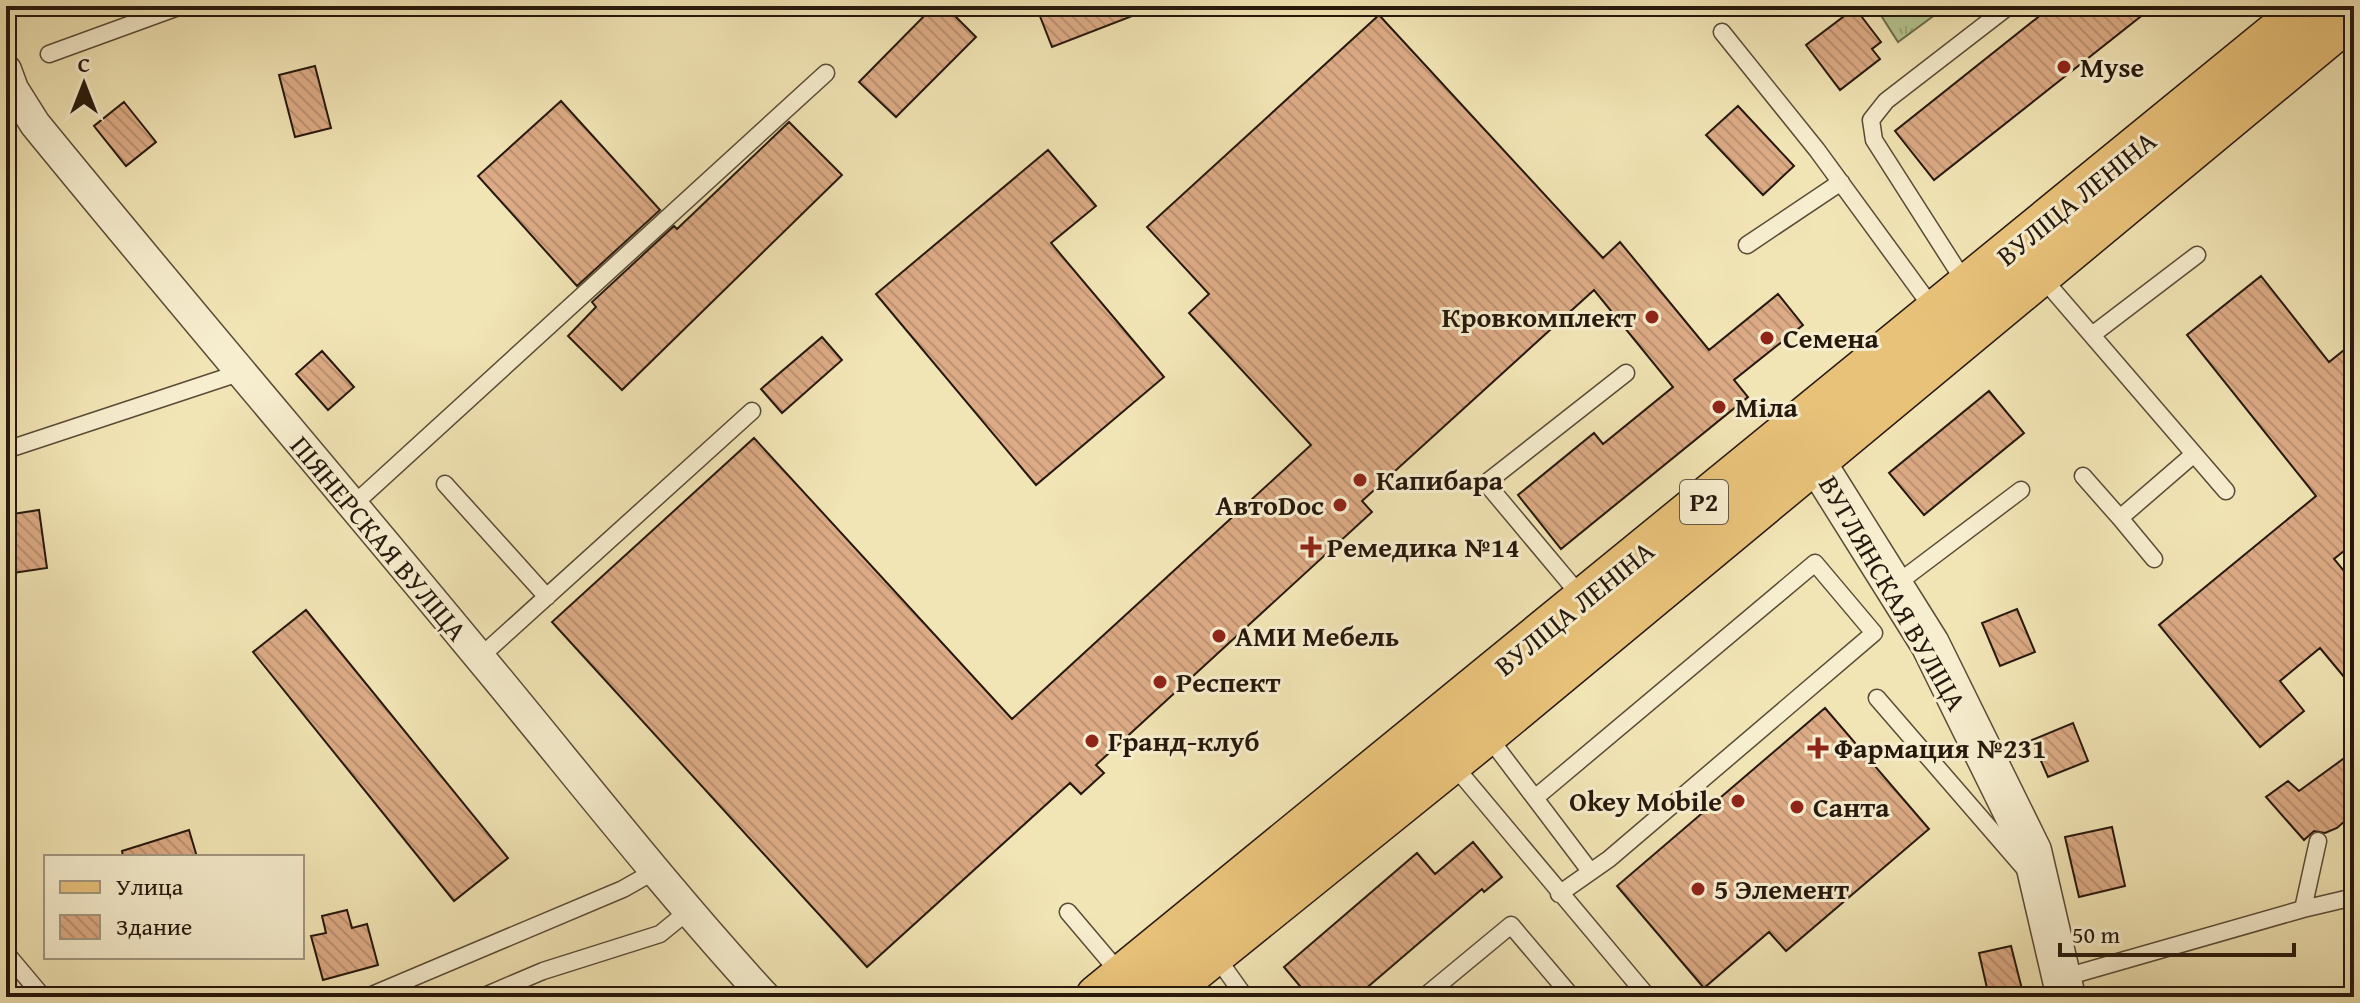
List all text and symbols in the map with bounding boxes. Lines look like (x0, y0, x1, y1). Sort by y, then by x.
north arrow (44, 44, 124, 124)
place label: Myse (2080, 46, 2144, 87)
text: С (78, 48, 90, 80)
marker: Myse (2055, 58, 2073, 76)
street label: ВУЛІЦА ЛЕНІНА (1987, 120, 2164, 275)
place label: Кровкомплект (1442, 296, 1636, 337)
marker: Кровкомплект (1643, 308, 1661, 326)
place label: Семена (1783, 317, 1880, 358)
marker: Семена (1758, 329, 1776, 347)
place label: Міла (1735, 386, 1799, 427)
marker: Міла (1710, 398, 1728, 416)
street label: ПІЯНЕРСКАЯ ВУЛІЦА (281, 426, 478, 649)
place label: Капибара (1376, 459, 1504, 500)
street label: ВУГЛЯНСКАЯ ВУЛІЦА (1809, 467, 1978, 718)
marker: Капибара (1351, 471, 1369, 489)
road number: Р2 (1680, 480, 1728, 524)
place label: АвтоDoc (1216, 484, 1324, 525)
marker: АвтоDoc (1331, 496, 1349, 514)
place label: Ремедика №14 (1327, 526, 1520, 567)
street label: ВУЛІЦА ЛЕНІНА (1485, 530, 1662, 685)
marker: Ремедика №14 (1302, 538, 1320, 556)
place label: АМИ Мебель (1235, 615, 1399, 656)
marker: АМИ Мебель (1210, 627, 1228, 645)
place label: Респект (1176, 661, 1280, 702)
marker: Респект (1151, 673, 1169, 691)
place label: Гранд-клуб (1108, 720, 1260, 761)
place label: Фармация №231 (1834, 727, 2046, 768)
marker: Гранд-клуб (1083, 732, 1101, 750)
marker: Фармация №231 (1809, 739, 1827, 757)
place label: Okey Mobile (1569, 780, 1722, 821)
place label: Санта (1813, 786, 1890, 827)
marker: Okey Mobile (1729, 792, 1747, 810)
marker: Санта (1788, 798, 1806, 816)
legend (44, 855, 304, 959)
place label: 5 Элемент (1714, 868, 1849, 909)
text: Улица (116, 869, 184, 904)
marker: 5 Элемент (1689, 880, 1707, 898)
scale bar (2060, 907, 2294, 957)
text: Здание (116, 909, 192, 944)
text: 50 m (2072, 917, 2120, 952)

